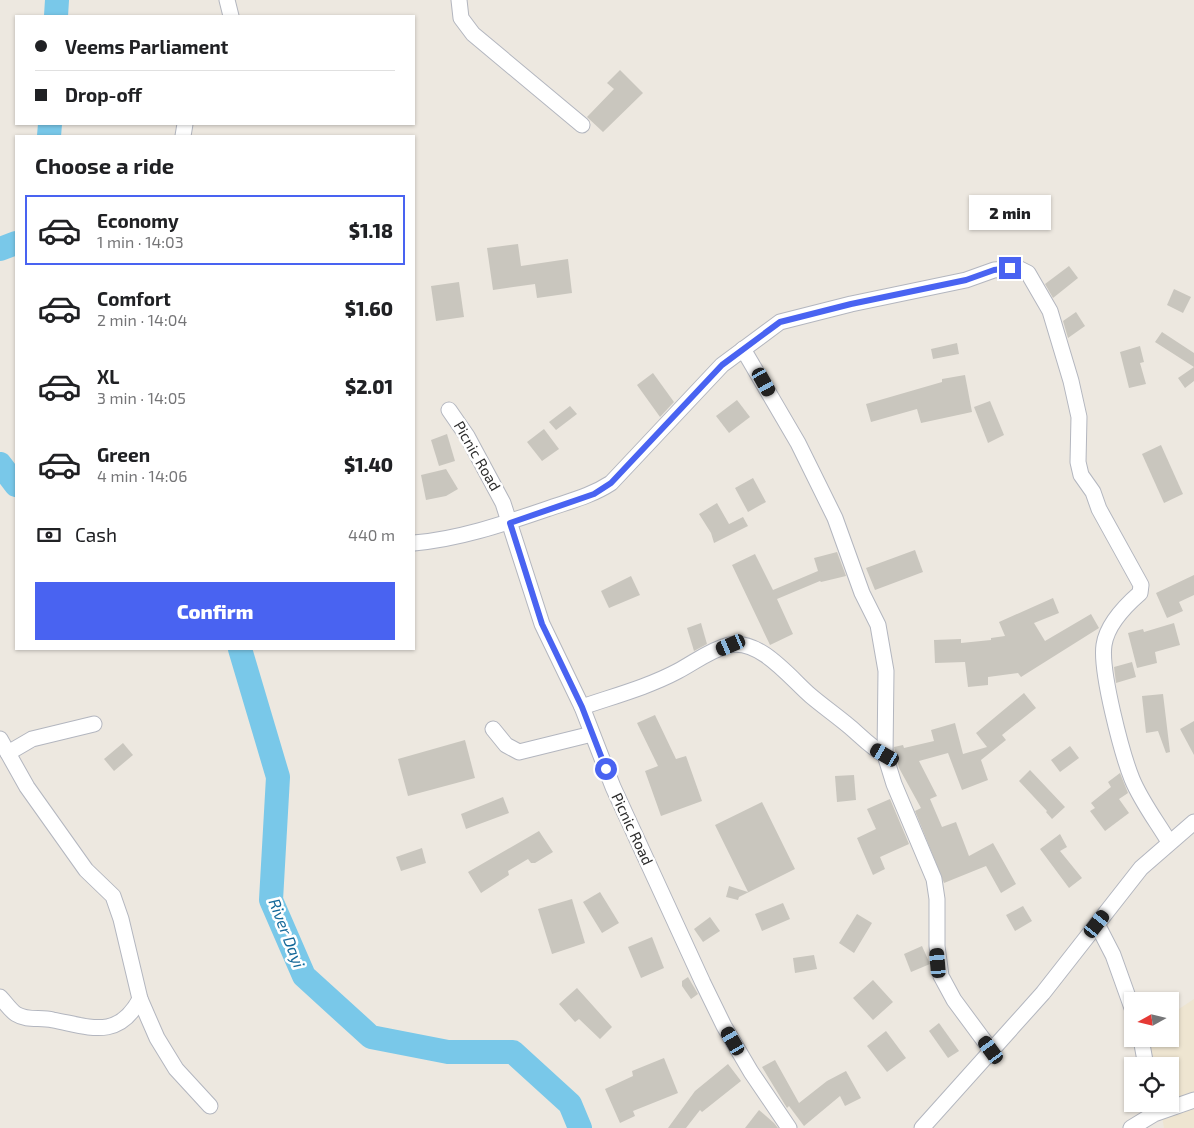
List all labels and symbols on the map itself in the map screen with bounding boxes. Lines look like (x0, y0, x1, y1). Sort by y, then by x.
callout: 2 min (969, 196, 1051, 230)
route end (999, 257, 1021, 279)
car (750, 365, 777, 399)
street label: Picnic Road (451, 417, 505, 494)
car (714, 632, 747, 658)
car (868, 741, 901, 769)
route start (595, 758, 617, 780)
street label: Picnic Road (608, 790, 657, 868)
water label: River Dayi (265, 895, 309, 971)
car (1081, 908, 1112, 940)
car (929, 947, 946, 979)
north arrow (1124, 992, 1179, 1048)
car (719, 1024, 746, 1058)
car (976, 1033, 1005, 1067)

